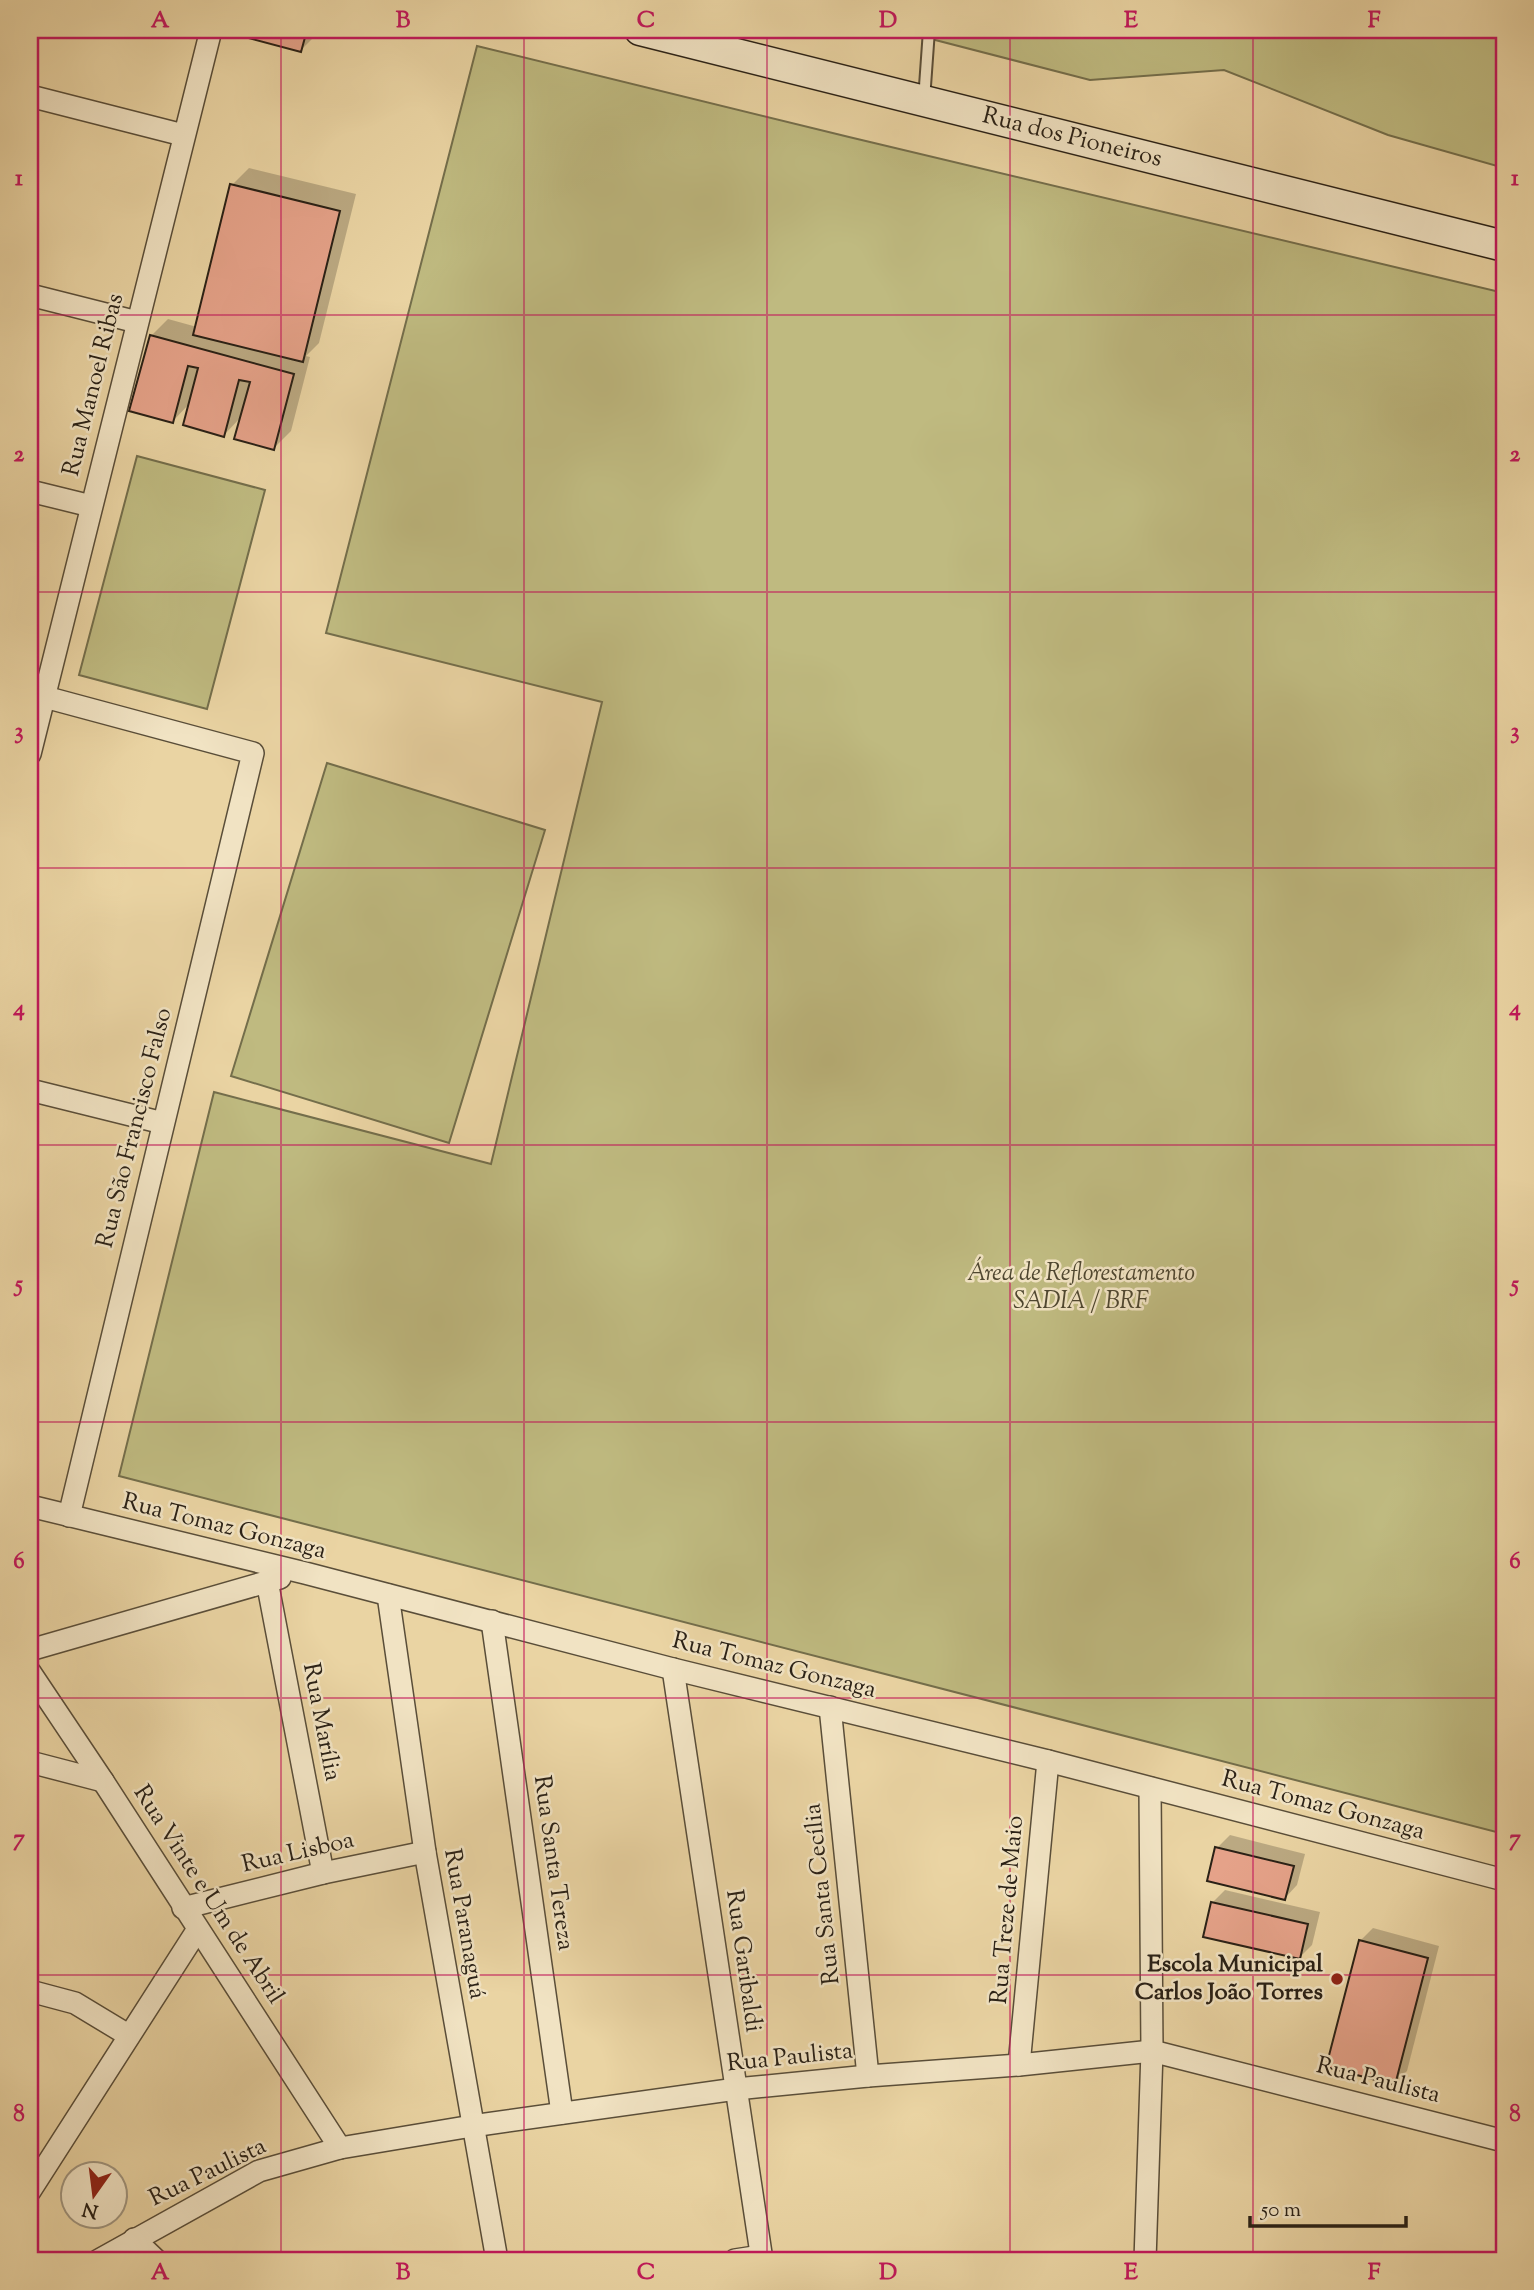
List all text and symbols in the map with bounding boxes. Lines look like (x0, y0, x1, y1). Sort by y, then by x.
text: A (151, 5, 170, 38)
text: B (396, 5, 411, 38)
text: C (637, 5, 655, 38)
text: D (879, 5, 897, 38)
text: E (1124, 5, 1138, 38)
text: F (1368, 5, 1381, 38)
street label: Rua dos Pioneiros (979, 99, 1165, 177)
text: 1 (15, 163, 23, 196)
text: 1 (1511, 163, 1519, 196)
street label: Rua Manoel Ribas (55, 290, 133, 480)
text: 2 (14, 439, 25, 472)
text: 2 (1510, 439, 1521, 472)
text: 3 (14, 716, 24, 749)
text: 3 (1510, 716, 1520, 749)
text: 4 (12, 993, 25, 1026)
text: 4 (1508, 993, 1521, 1026)
street label: Rua São Francisco Falso (89, 1004, 181, 1252)
park label: Área de Reflorestamento SADIA / BRF (967, 1256, 1195, 1319)
text: 5 (13, 1269, 23, 1302)
text: 5 (1509, 1269, 1519, 1302)
street label: Rua Tomaz Gonzaga (118, 1485, 330, 1569)
text: 6 (13, 1546, 25, 1579)
text: 6 (1509, 1546, 1521, 1579)
street label: Rua Tomaz Gonzaga (668, 1624, 880, 1708)
street label: Rua Marília (293, 1660, 349, 1784)
street label: Rua Tomaz Gonzaga (1218, 1763, 1428, 1849)
street label: Rua Santa Tereza (524, 1773, 582, 1953)
street label: Rua Vinte e Um de Abril (124, 1779, 292, 2011)
street label: Rua Santa Cecília (797, 1802, 849, 1986)
street label: Rua Treze de Maio (983, 1814, 1033, 2006)
text: 7 (13, 1823, 25, 1856)
text: 7 (1509, 1823, 1521, 1856)
street label: Rua Lisboa (238, 1824, 358, 1882)
street label: Rua Paranaguá (434, 1846, 494, 2002)
street label: Rua Garibaldi (716, 1888, 770, 2035)
place label: Escola Municipal Carlos João Torres (1135, 1948, 1323, 2010)
marker: Escola Municipal Carlos João Torres (1329, 1971, 1345, 1987)
street label: Rua Paulista (725, 2034, 855, 2082)
street label: Rua Paulista (1313, 2049, 1443, 2113)
text: 8 (13, 2099, 25, 2132)
text: 8 (1509, 2099, 1521, 2132)
street label: Rua Paulista (144, 2130, 272, 2216)
north arrow (60, 2160, 130, 2230)
scale bar (1250, 2185, 1406, 2229)
text: N (80, 2194, 101, 2224)
text: 50 m (1260, 2196, 1301, 2226)
text: A (151, 2257, 170, 2290)
text: B (396, 2257, 411, 2290)
text: C (637, 2257, 655, 2290)
text: D (879, 2257, 897, 2290)
text: E (1124, 2257, 1138, 2290)
text: F (1368, 2257, 1381, 2290)

